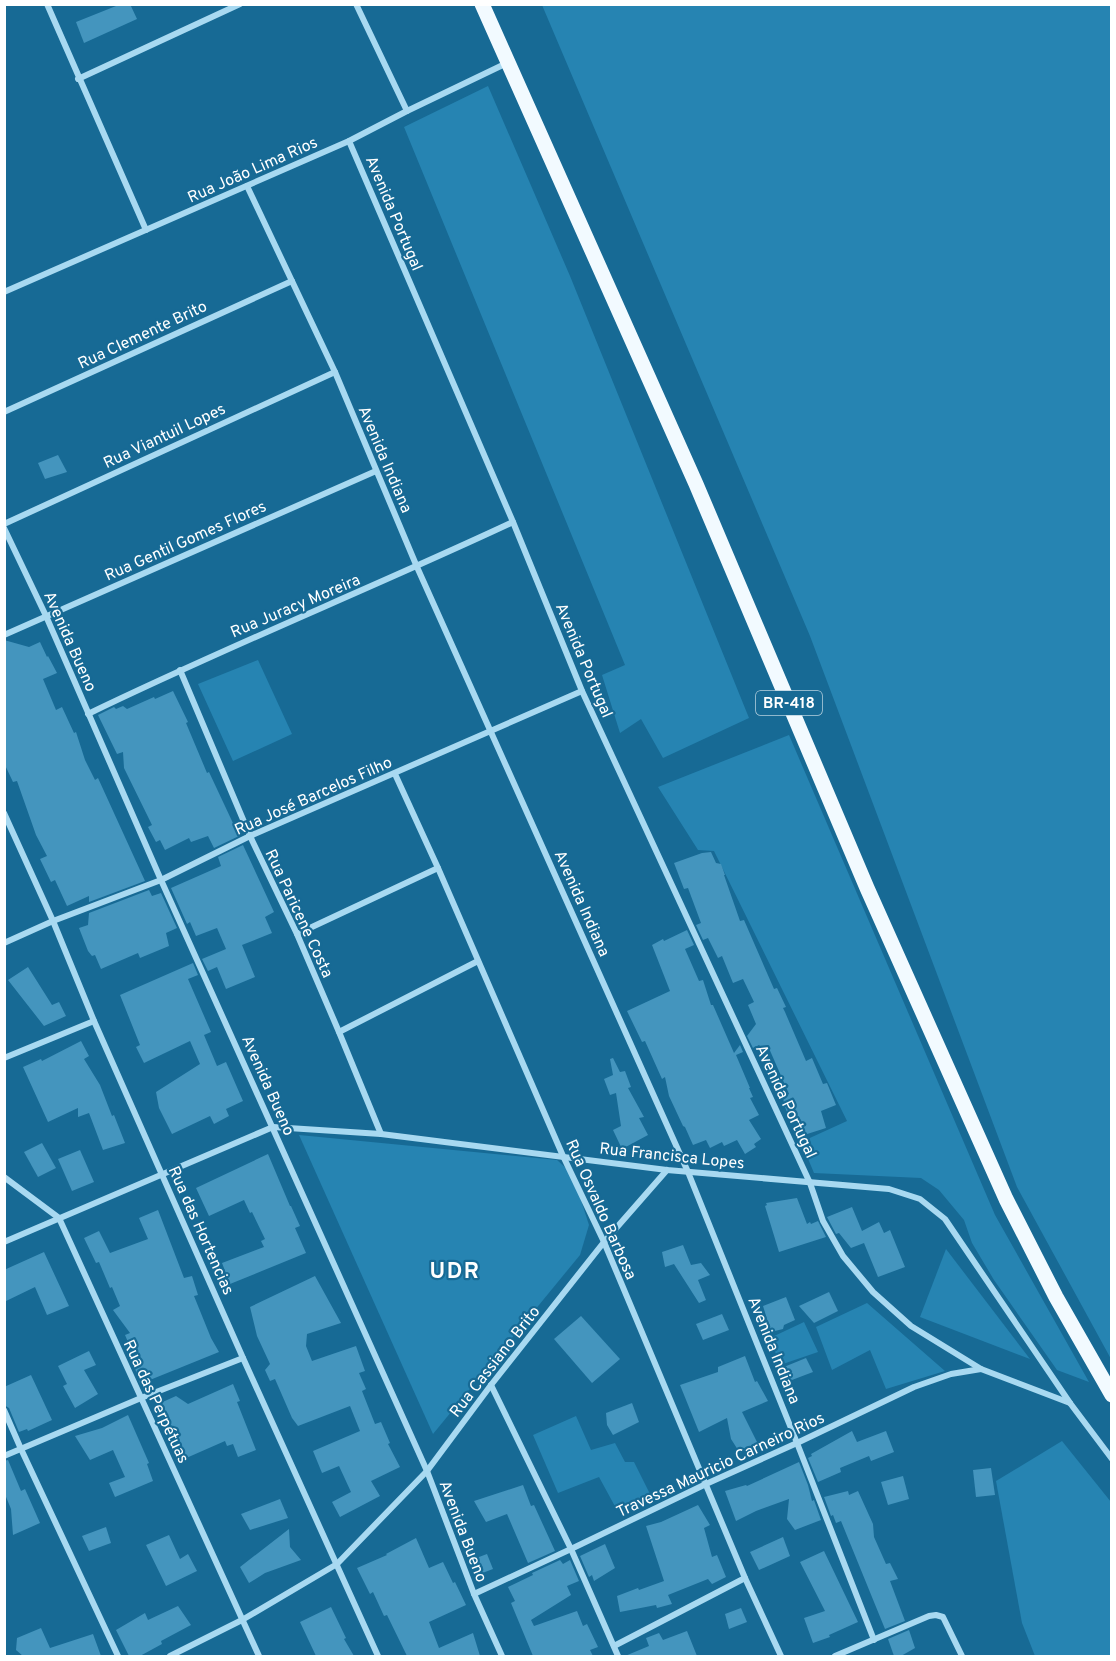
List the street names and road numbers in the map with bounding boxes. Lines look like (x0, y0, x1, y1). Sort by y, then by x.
street label: Rua João Lima Rios (185, 133, 321, 208)
street label: Avenida Portugal (360, 153, 426, 274)
street label: Rua Clemente Brito (75, 297, 211, 374)
street label: Rua Viantuil Lopes (101, 400, 229, 474)
street label: Avenida Indiana (353, 403, 416, 516)
street label: Rua Gentil Gomes Flores (102, 497, 270, 587)
street label: Rua Juracy Moreira (228, 570, 364, 643)
street label: Avenida Bueno (38, 589, 100, 695)
street label: Avenida Portugal (550, 600, 616, 721)
road number: BR-418 (756, 691, 822, 715)
street label: Rua José Barcelos Filho (232, 753, 396, 841)
street label: Rua Paricene Costa (260, 846, 337, 981)
street label: Avenida Indiana (549, 848, 614, 960)
street label: Avenida Bueno (236, 1033, 298, 1139)
street label: Avenida Portugal (750, 1042, 820, 1162)
street label: Rua Osvaldo Barbosa (560, 1137, 640, 1283)
street label: Rua Francisca Lopes (598, 1139, 745, 1175)
street label: Rua das Hortencias (163, 1163, 238, 1298)
street label: Avenida Indiana (742, 1294, 804, 1407)
street label: Rua Cassiano Brito (446, 1303, 545, 1422)
street label: Rua das Perpétuas (118, 1337, 193, 1467)
street label: Travessa Mauricio Carneiro Rios (614, 1409, 828, 1523)
street label: Avenida Bueno (434, 1478, 491, 1586)

